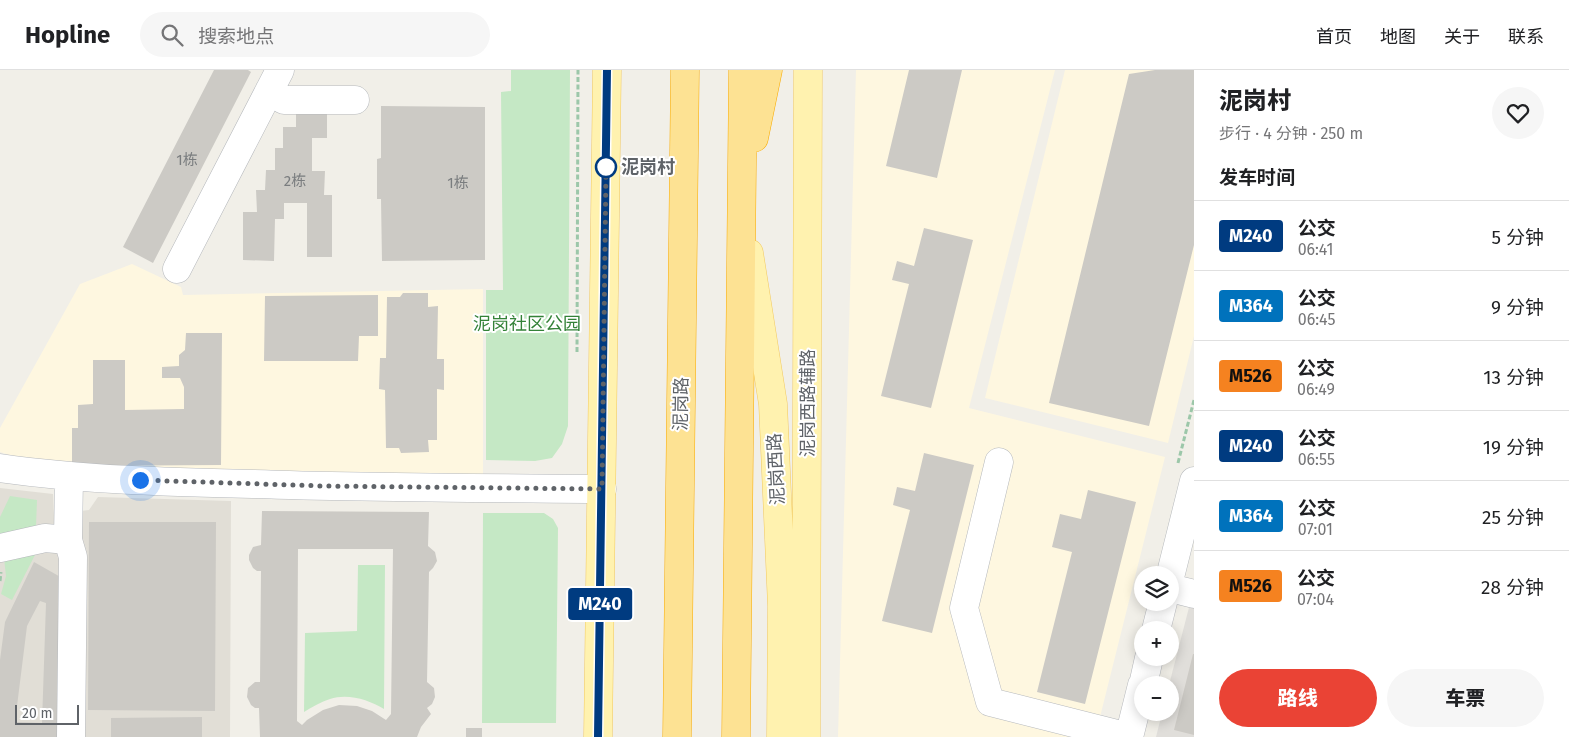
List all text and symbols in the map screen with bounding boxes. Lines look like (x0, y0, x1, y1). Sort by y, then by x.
search box (140, 12, 490, 57)
text: Hopline (25, 21, 110, 49)
icon: search (158, 21, 186, 49)
text: 搜索地点 (198, 25, 274, 48)
text: 首页 (1316, 26, 1352, 48)
text: 地图 (1380, 26, 1416, 48)
text: 关于 (1444, 26, 1480, 48)
text: 联系 (1508, 26, 1544, 48)
text: 泥岗村 (1219, 87, 1291, 115)
button: heart (1492, 87, 1544, 139)
text: 步行 · 4 分钟 · 250 m (1219, 124, 1363, 143)
house number: 1栋 (176, 151, 198, 169)
marker: 泥岗村 (595, 156, 617, 178)
place label: 泥岗村 (621, 156, 675, 178)
text: 发车时间 (1219, 166, 1295, 189)
house number: 2栋 (284, 172, 306, 190)
house number: 1栋 (447, 174, 469, 192)
text: 公交 (1298, 217, 1336, 240)
text: M240 (1229, 225, 1273, 247)
text: 5 分钟 (1491, 226, 1544, 249)
text: 06:41 (1298, 240, 1333, 259)
text: 公交 (1298, 287, 1336, 310)
text: M364 (1229, 295, 1273, 317)
text: 9 分钟 (1491, 296, 1544, 319)
text: 06:45 (1298, 310, 1335, 329)
park label: 泥岗社区公园 (473, 313, 581, 335)
street label: 泥岗西路辅路 (797, 349, 819, 457)
text: 公交 (1297, 357, 1335, 380)
text: M526 (1229, 365, 1272, 387)
text: 13 分钟 (1483, 366, 1544, 389)
street label: 泥岗路 (670, 377, 692, 431)
text: 06:49 (1297, 380, 1335, 399)
text: 公交 (1298, 427, 1336, 450)
street label: 泥岗西路 (763, 432, 789, 506)
text: M240 (1229, 435, 1273, 457)
text: 19 分钟 (1483, 436, 1544, 459)
text: 06:55 (1298, 450, 1335, 469)
your location (128, 468, 153, 493)
text: 公交 (1298, 497, 1336, 520)
text: M364 (1229, 505, 1273, 527)
text: 25 分钟 (1482, 506, 1544, 529)
text: 07:01 (1298, 520, 1333, 539)
map controls (1134, 566, 1179, 721)
button: layers (1134, 566, 1179, 611)
text: 公交 (1297, 567, 1335, 590)
text: M526 (1229, 575, 1272, 597)
text: 28 分钟 (1481, 576, 1544, 599)
line badge: M240 (565, 588, 635, 620)
text: 07:04 (1297, 590, 1334, 609)
text: M240 (578, 593, 622, 615)
button: + (1134, 621, 1179, 666)
button: 路线 (1219, 669, 1377, 727)
button: 车票 (1387, 669, 1544, 727)
button: − (1134, 676, 1179, 721)
scale bar (15, 702, 79, 725)
text: 20 m (22, 705, 52, 722)

